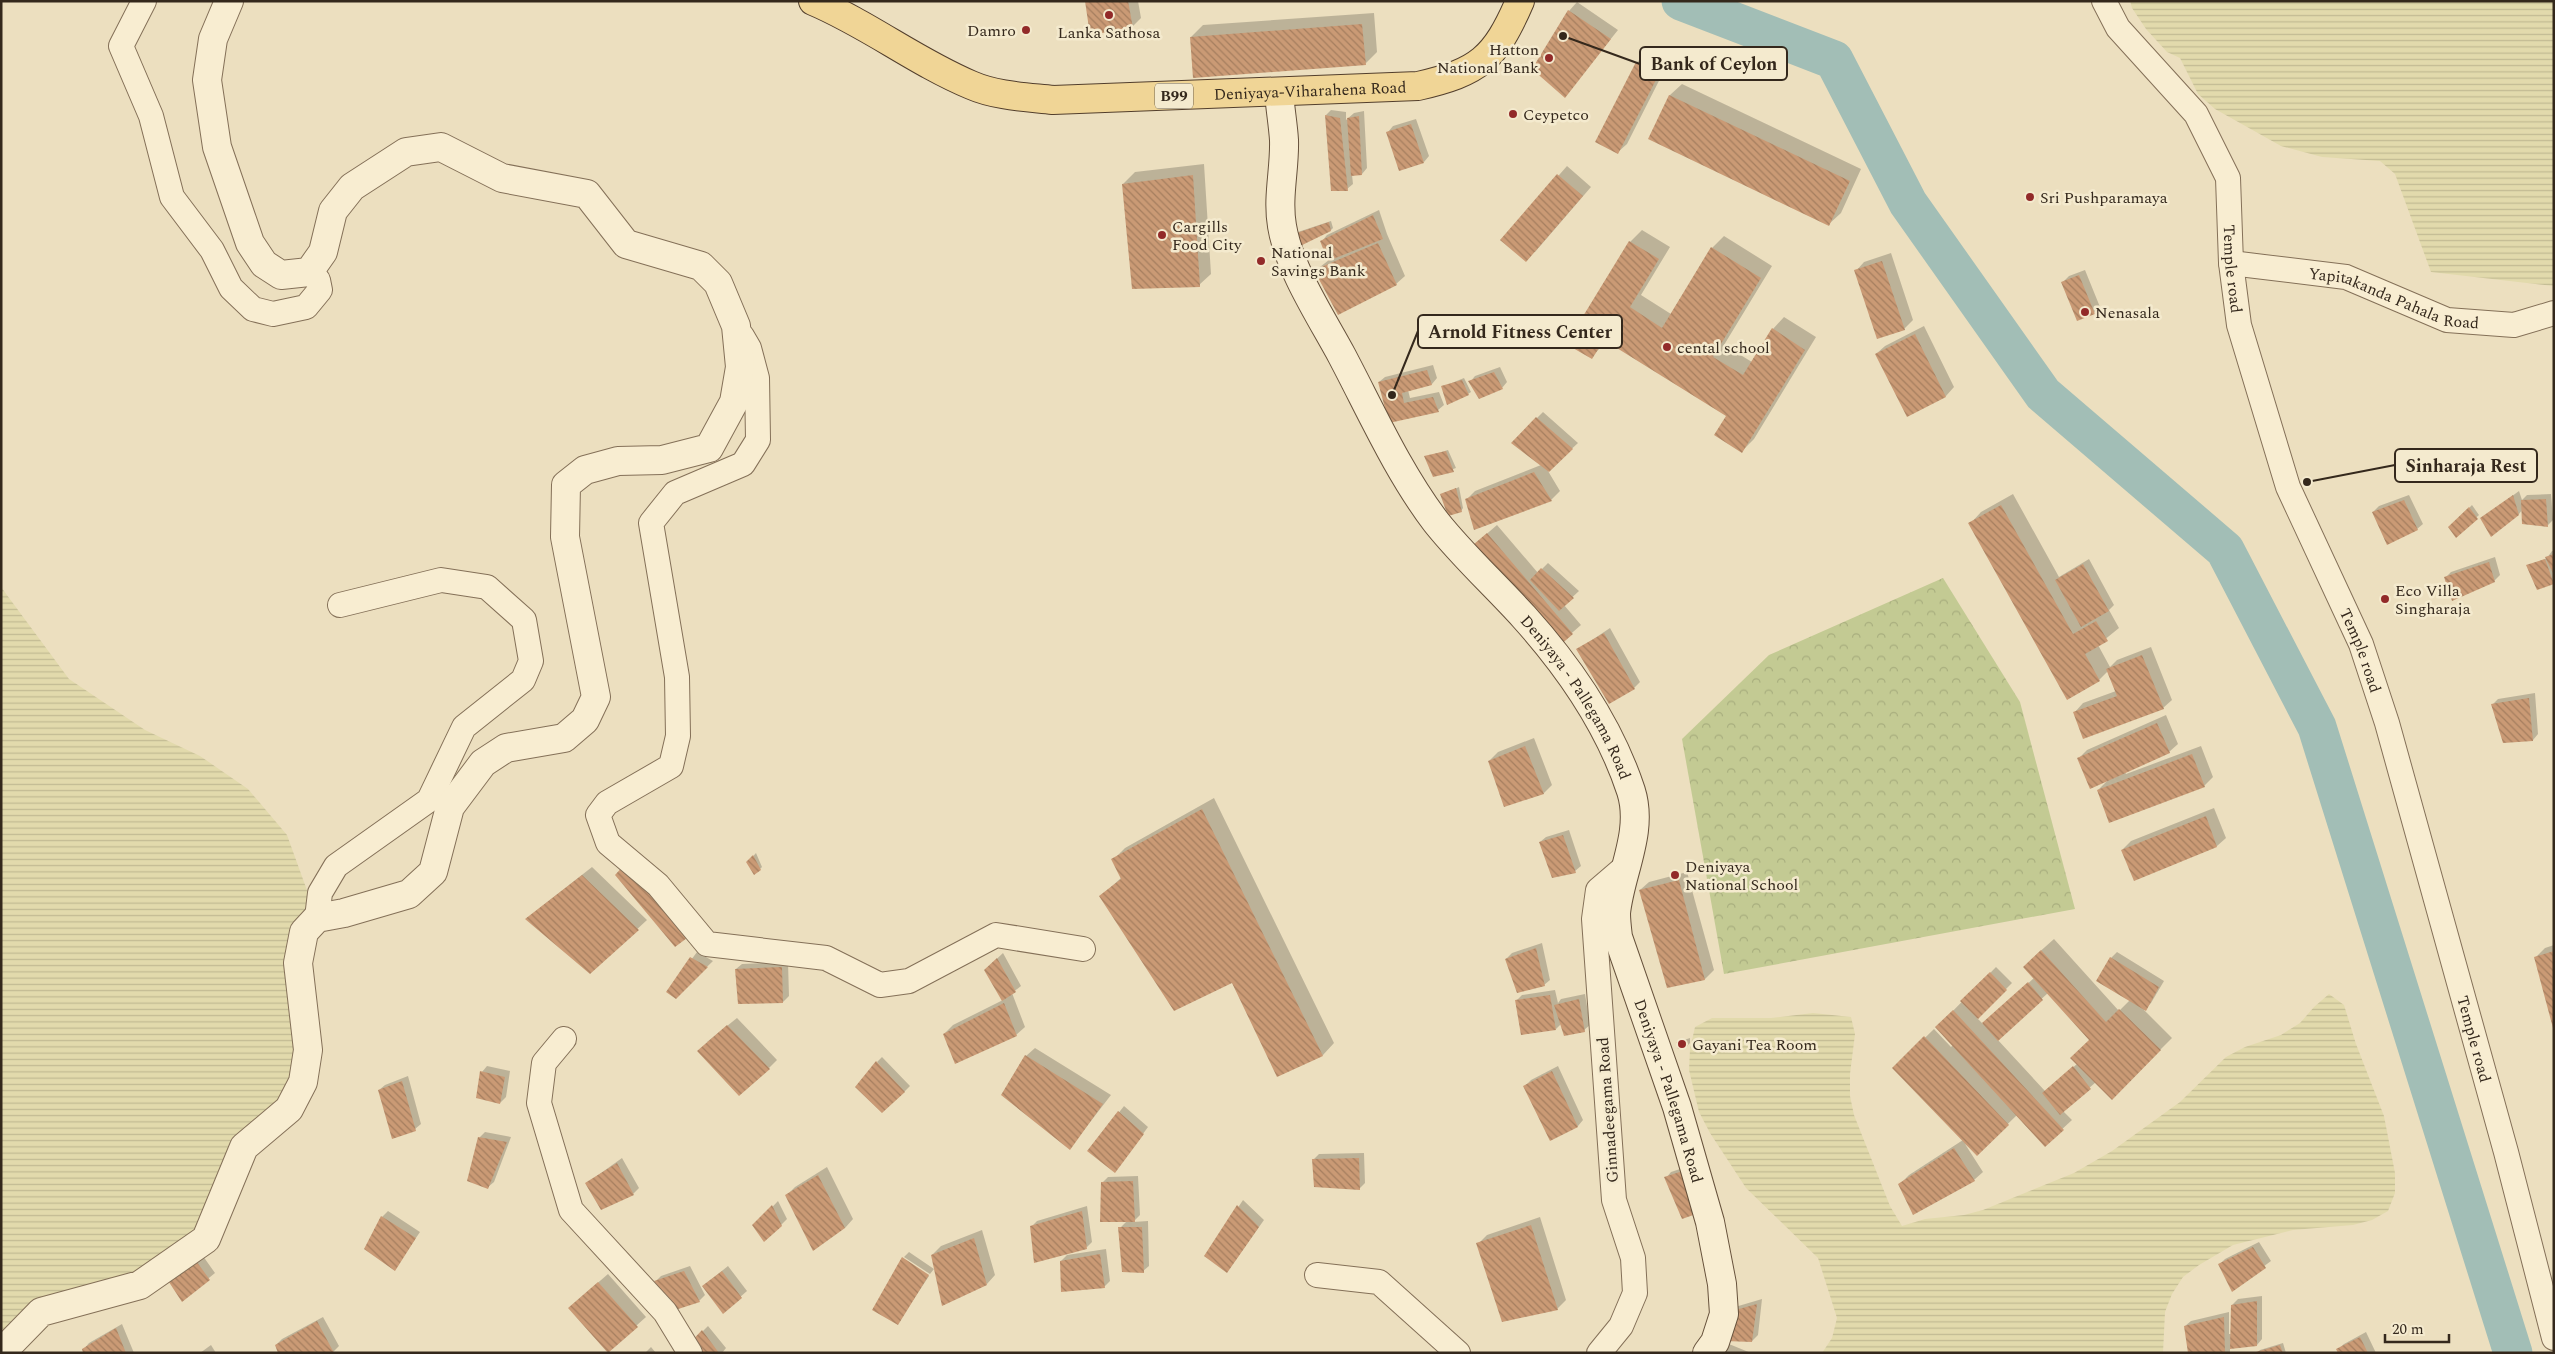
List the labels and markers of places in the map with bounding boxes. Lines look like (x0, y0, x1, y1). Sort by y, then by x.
marker: Lanka Sathosa (1103, 9, 1115, 21)
place label: Damro (967, 19, 1016, 43)
place label: Lanka Sathosa (1058, 21, 1161, 45)
marker: Damro (1020, 24, 1032, 36)
place label: Hatton National Bank (1437, 38, 1539, 80)
callout: Bank of Ceylon (1640, 47, 1787, 80)
marker: Hatton National Bank (1543, 52, 1555, 64)
place label: Ceypetco (1523, 103, 1589, 127)
marker: Ceypetco (1507, 108, 1519, 120)
place label: Sri Pushparamaya (2040, 186, 2168, 210)
marker: Sri Pushparamaya (2024, 191, 2036, 203)
place label: Cargills Food City (1172, 215, 1243, 257)
marker: Cargills Food City (1156, 229, 1168, 241)
place label: National Savings Bank (1271, 241, 1366, 283)
marker: National Savings Bank (1255, 255, 1267, 267)
place label: Nenasala (2095, 301, 2160, 325)
marker: Nenasala (2079, 306, 2091, 318)
callout: Arnold Fitness Center (1418, 315, 1622, 348)
place label: cental school (1677, 336, 1770, 360)
marker: cental school (1661, 341, 1673, 353)
callout: Sinharaja Rest (2395, 449, 2537, 482)
place label: Eco Villa Singharaja (2395, 579, 2471, 621)
marker: Eco Villa Singharaja (2379, 593, 2391, 605)
place label: Deniyaya National School (1685, 855, 1798, 897)
marker: Deniyaya National School (1669, 869, 1681, 881)
place label: Gayani Tea Room (1692, 1033, 1817, 1057)
marker: Gayani Tea Room (1676, 1038, 1688, 1050)

